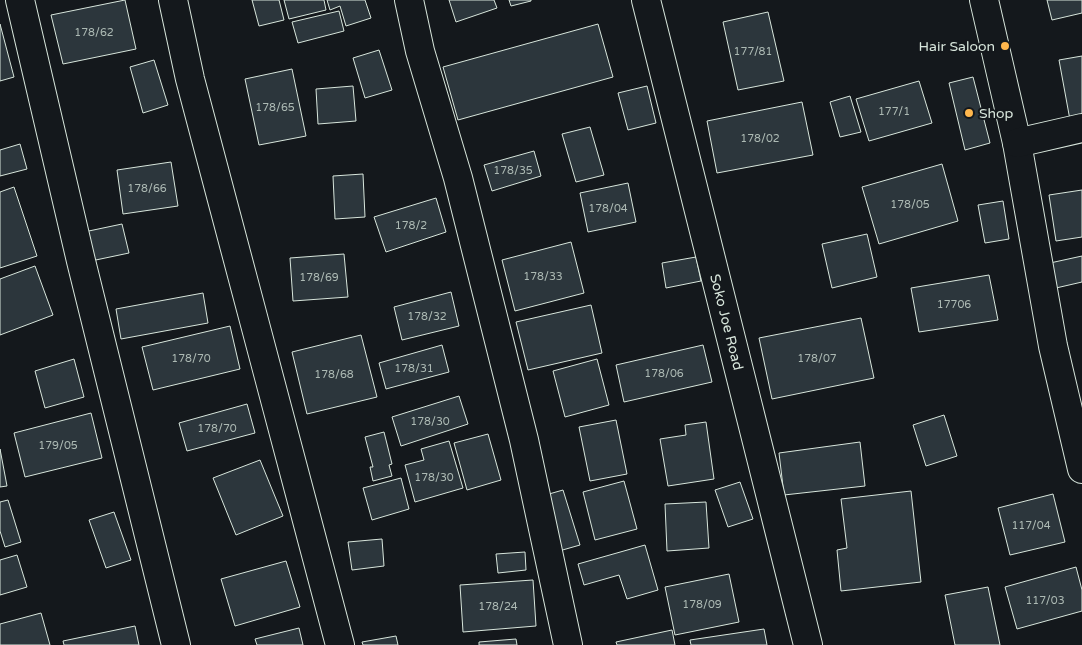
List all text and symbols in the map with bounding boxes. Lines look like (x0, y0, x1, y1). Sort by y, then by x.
house number: 178/62 (74, 26, 114, 39)
place label: Hair Saloon (919, 38, 995, 55)
marker: Hair Saloon (999, 40, 1011, 52)
house number: 177/81 (734, 45, 772, 58)
house number: 178/65 (255, 101, 295, 114)
house number: 177/1 (878, 105, 910, 118)
place label: Shop (979, 105, 1014, 122)
marker: Shop (963, 107, 975, 119)
house number: 178/02 (740, 132, 780, 145)
house number: 178/35 (493, 164, 533, 177)
house number: 178/66 (127, 182, 167, 195)
house number: 178/05 (890, 198, 930, 211)
house number: 178/04 (588, 202, 628, 215)
house number: 178/2 (395, 219, 427, 232)
house number: 178/33 (523, 270, 563, 283)
house number: 178/69 (299, 271, 339, 284)
street label: Soko Joe Road (707, 272, 747, 372)
house number: 17706 (937, 298, 971, 311)
house number: 178/32 (407, 310, 447, 323)
house number: 178/70 (171, 352, 211, 365)
house number: 178/07 (797, 352, 837, 365)
house number: 178/31 (394, 362, 434, 375)
house number: 178/06 (644, 367, 684, 380)
house number: 178/68 (314, 368, 354, 381)
house number: 178/30 (410, 415, 450, 428)
house number: 178/70 (197, 422, 237, 435)
house number: 179/05 (38, 439, 78, 452)
house number: 178/30 (414, 471, 454, 484)
house number: 117/04 (1011, 519, 1051, 532)
house number: 117/03 (1025, 594, 1065, 607)
house number: 178/09 (682, 598, 722, 611)
house number: 178/24 (478, 600, 518, 613)

